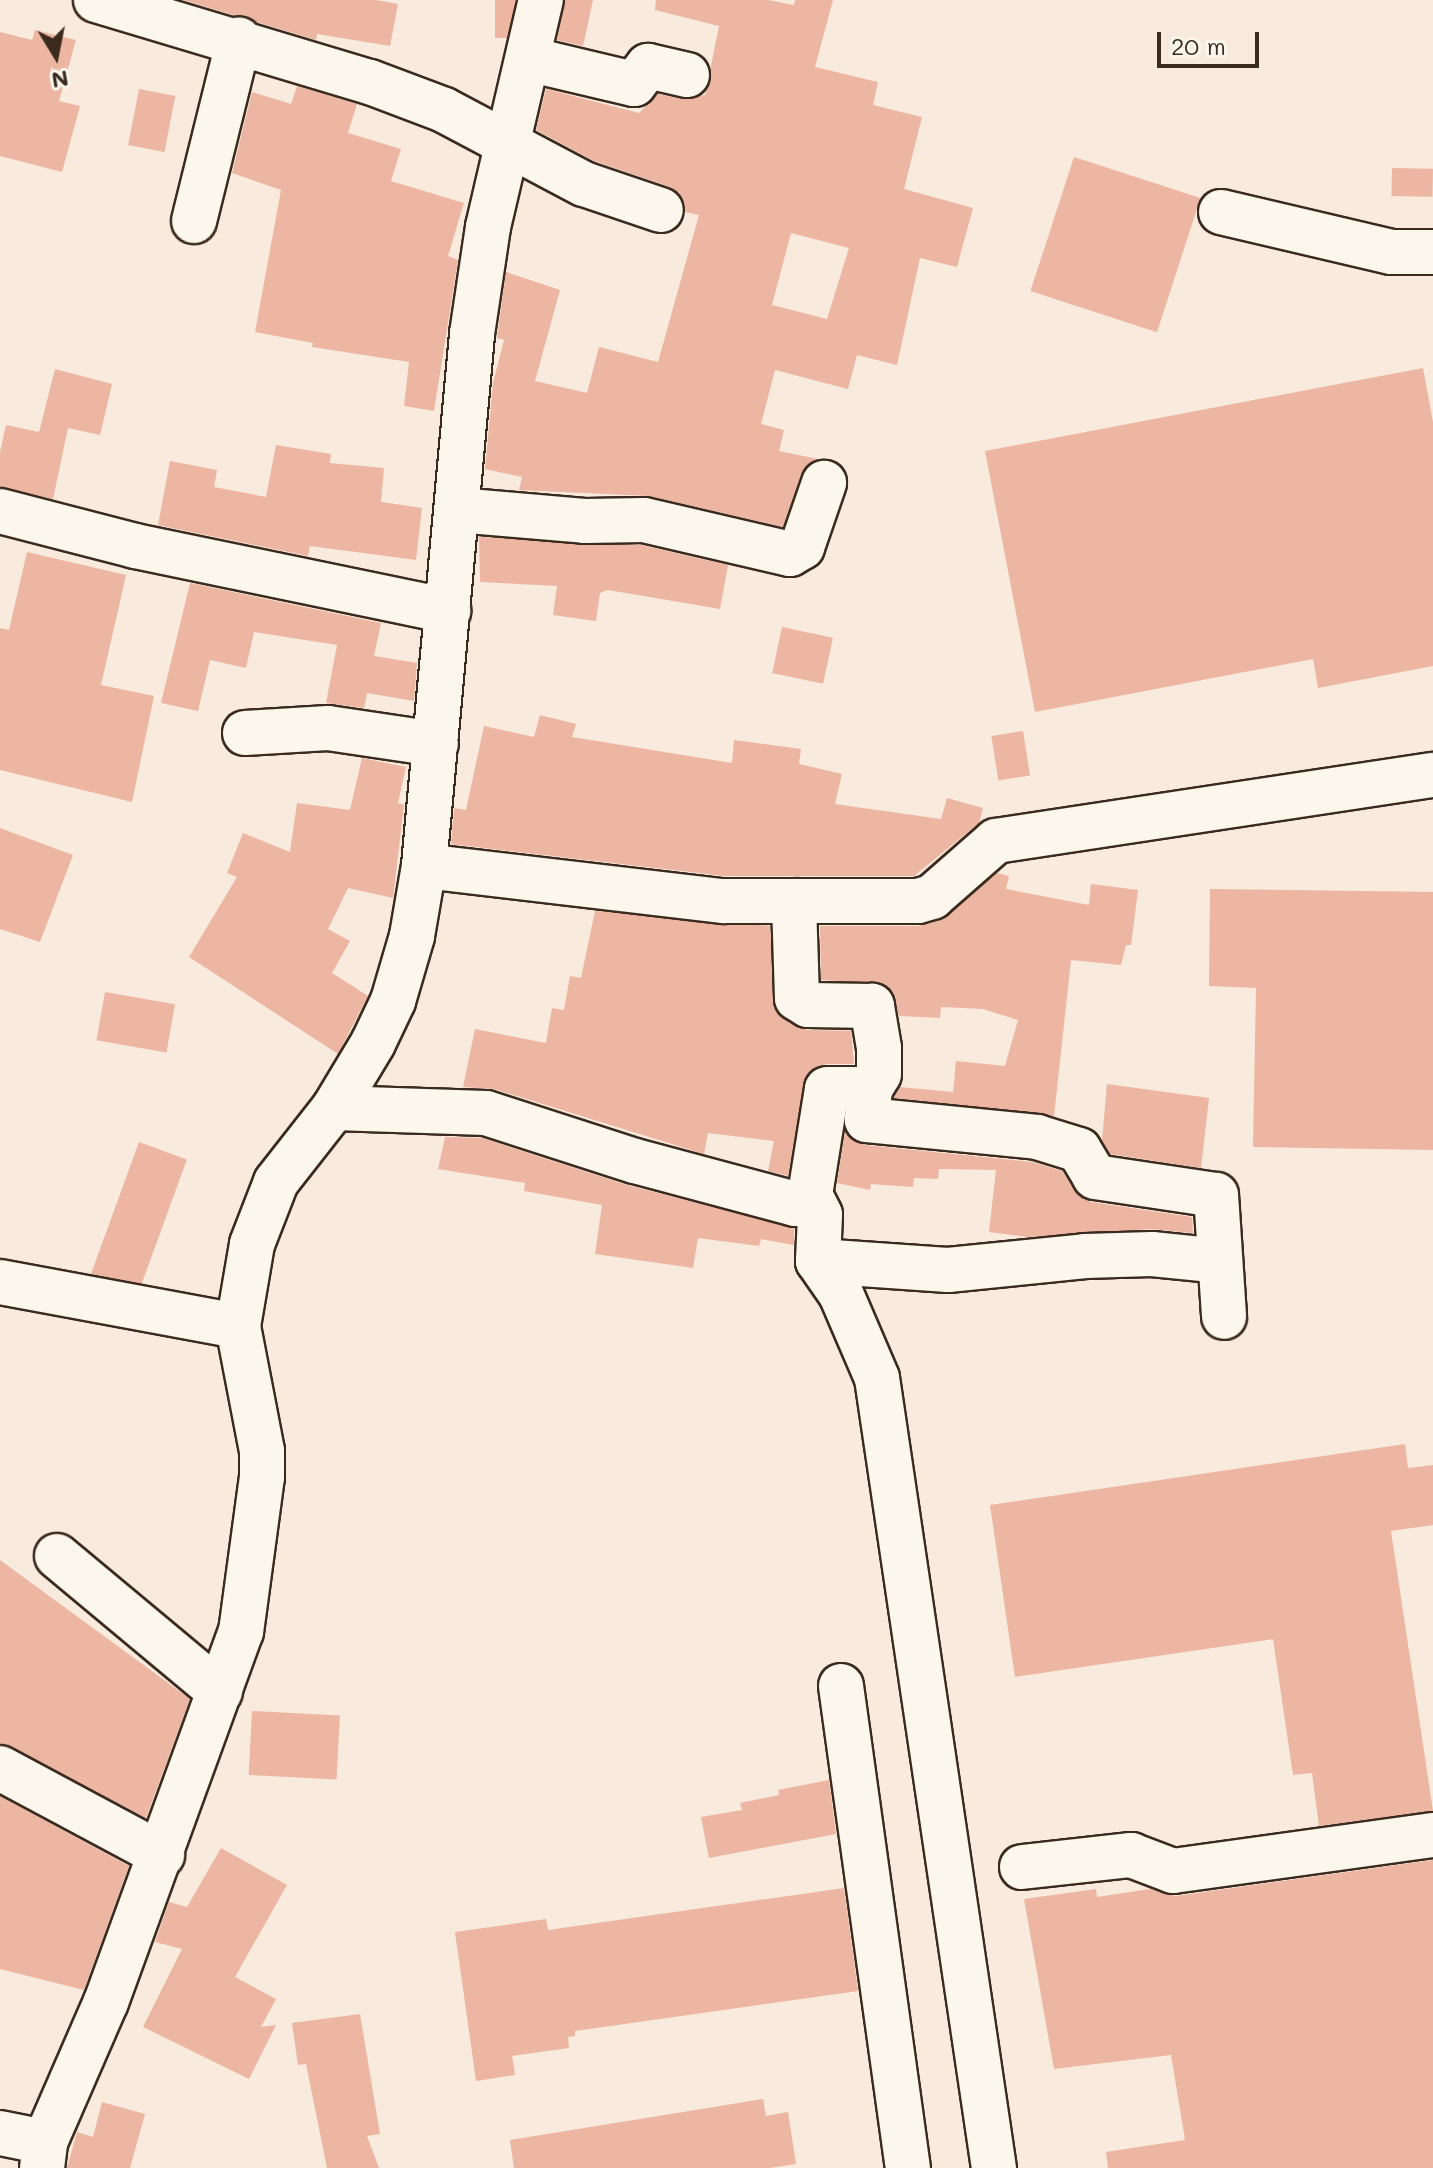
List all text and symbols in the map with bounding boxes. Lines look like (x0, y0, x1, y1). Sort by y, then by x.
north arrow (16, 16, 96, 96)
scale bar (1161, 16, 1263, 66)
text: 20 m (1171, 30, 1226, 61)
text: N (50, 64, 71, 96)

